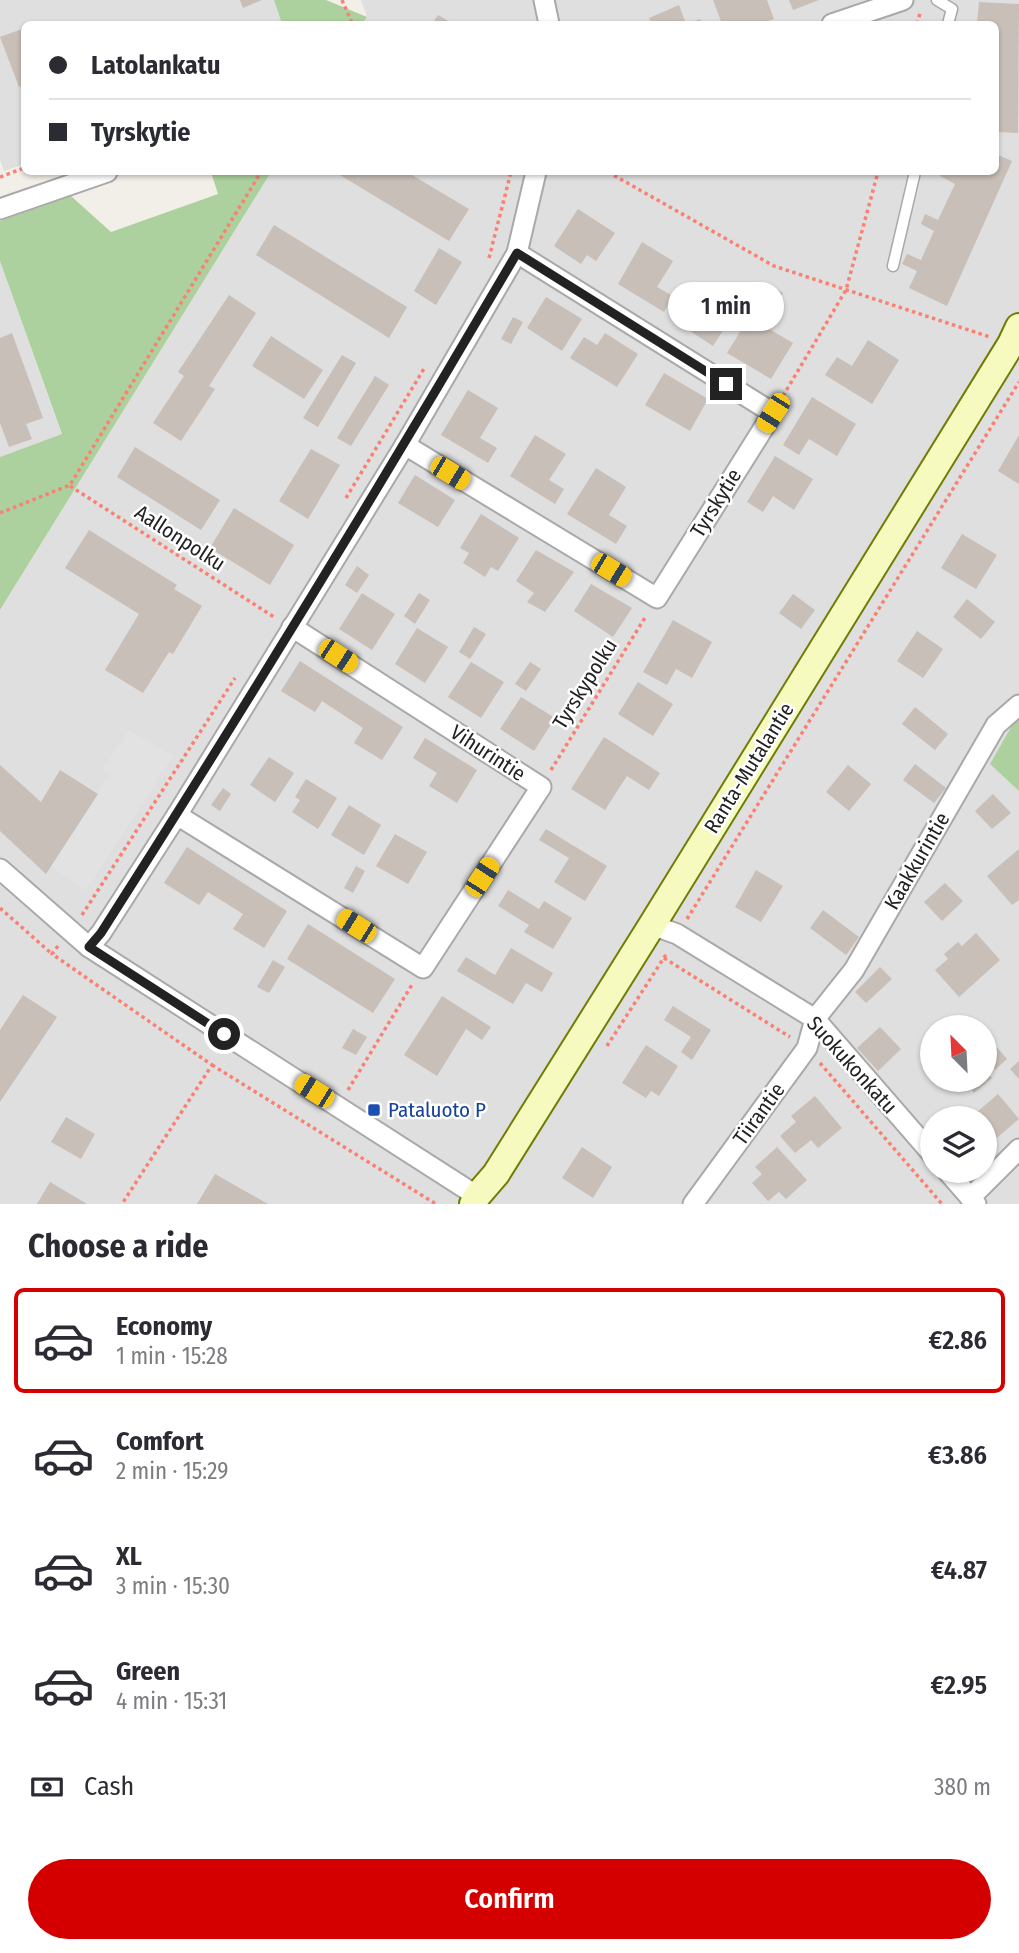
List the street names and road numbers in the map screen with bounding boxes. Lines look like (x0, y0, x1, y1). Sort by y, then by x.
street label: Tyrskytie (685, 464, 747, 542)
street label: Aallonpolku (130, 499, 230, 577)
street label: Tyrskypolku (547, 634, 623, 734)
street label: Ranta-Mutalantie (698, 698, 800, 838)
street label: Vihurintie (446, 719, 530, 787)
street label: Kaakkurintie (879, 808, 955, 914)
street label: Suokukonkatu (801, 1011, 903, 1119)
street label: Tiirantie (728, 1078, 790, 1150)

